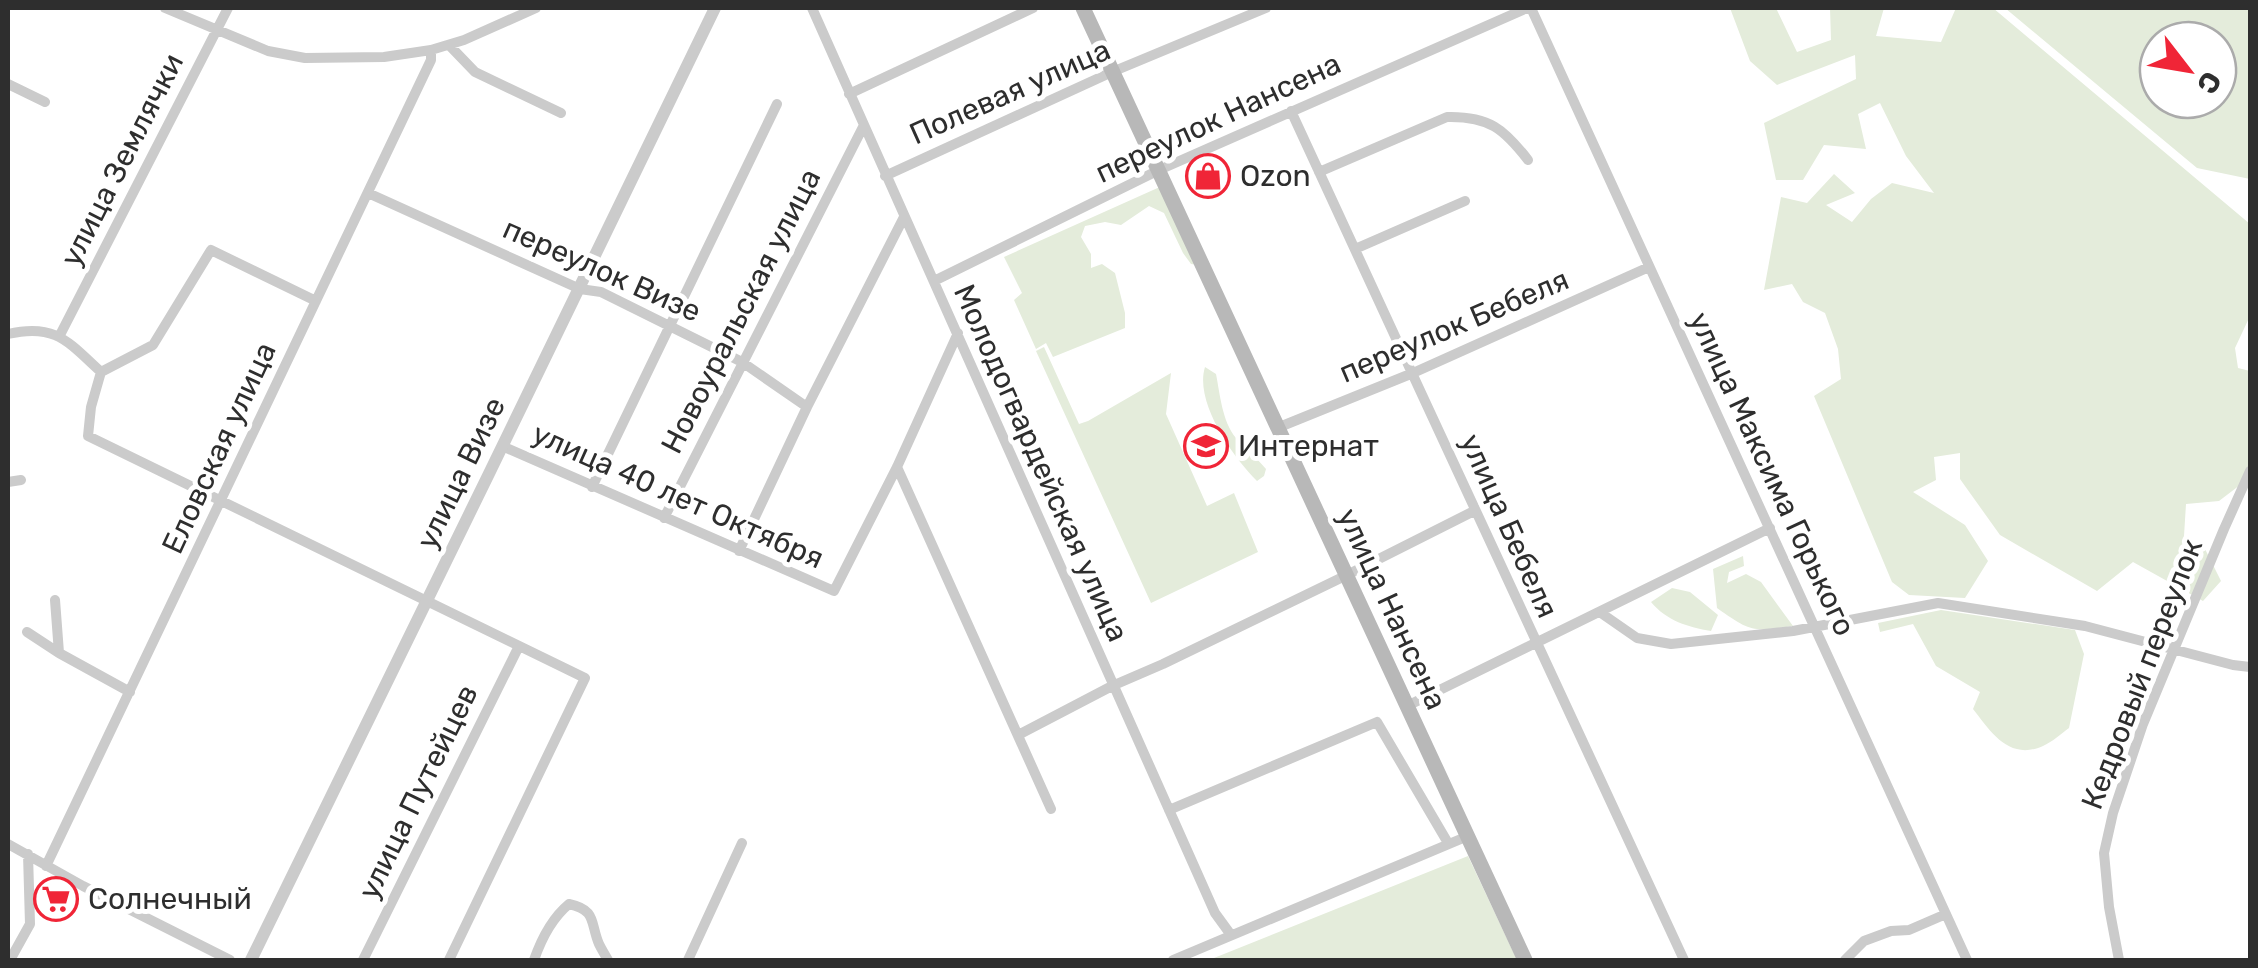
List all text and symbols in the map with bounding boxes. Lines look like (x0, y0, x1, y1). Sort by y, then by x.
north arrow (2138, 20, 2238, 120)
street label: Полевая улица (904, 32, 1116, 152)
street label: переулок Нансена (1090, 45, 1346, 191)
street label: улица Землячки (53, 48, 191, 272)
text: С (2190, 66, 2228, 100)
shop icon: Ozon (1185, 153, 1231, 199)
place label: Ozon (1240, 158, 1311, 194)
street label: Новоуральская улица (654, 163, 828, 459)
street label: переулок Визе (498, 210, 706, 330)
street label: переулок Бебеля (1334, 261, 1574, 391)
street label: Молодогвардейская улица (946, 279, 1136, 647)
street label: улица Максима Горького (1681, 306, 1863, 642)
street label: Еловская улица (154, 337, 284, 559)
street label: улица Визе (409, 391, 513, 555)
street label: улица 40 лет Октября (527, 415, 829, 577)
school or university icon: Интернат (1183, 423, 1229, 469)
place label: Интернат (1238, 428, 1379, 464)
street label: улица Бебеля (1452, 428, 1566, 624)
street label: улица Нансена (1330, 503, 1454, 715)
street label: Кедровый переулок (2074, 534, 2210, 814)
street label: улица Путейцев (351, 679, 485, 905)
supermarket icon: Солнечный (33, 876, 79, 922)
place label: Солнечный (88, 881, 252, 917)

